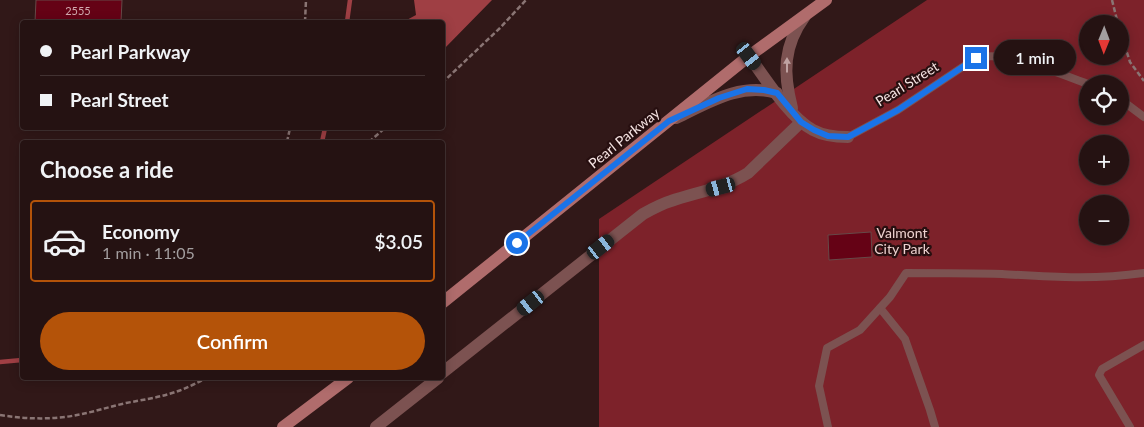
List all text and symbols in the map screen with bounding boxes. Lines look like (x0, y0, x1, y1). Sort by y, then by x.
house number: 2555 (65, 4, 91, 17)
north arrow (1079, 15, 1129, 65)
map controls (1079, 15, 1129, 245)
text: Pearl Parkway (70, 40, 190, 63)
car (733, 40, 764, 72)
callout: 1 min (994, 40, 1076, 76)
route end (965, 47, 987, 69)
text: 1 min (1015, 48, 1055, 67)
one-way arrow (783, 57, 791, 73)
street label: Pearl Street (872, 57, 941, 110)
button: locate (1079, 75, 1129, 125)
text: Pearl Street (70, 88, 169, 111)
street label: Pearl Parkway (585, 103, 663, 171)
button: + (1079, 135, 1129, 185)
text: Choose a ride (40, 156, 174, 183)
car (704, 176, 737, 198)
button: − (1079, 195, 1129, 245)
icon: car (42, 219, 87, 264)
text: Economy (102, 220, 180, 243)
park label: Valmont City Park (874, 224, 931, 257)
text: $3.05 (374, 230, 423, 253)
route start (506, 232, 528, 254)
car (584, 232, 617, 262)
text: 1 min · 11:05 (102, 243, 195, 262)
car (514, 288, 547, 318)
button: Confirm (40, 312, 425, 370)

